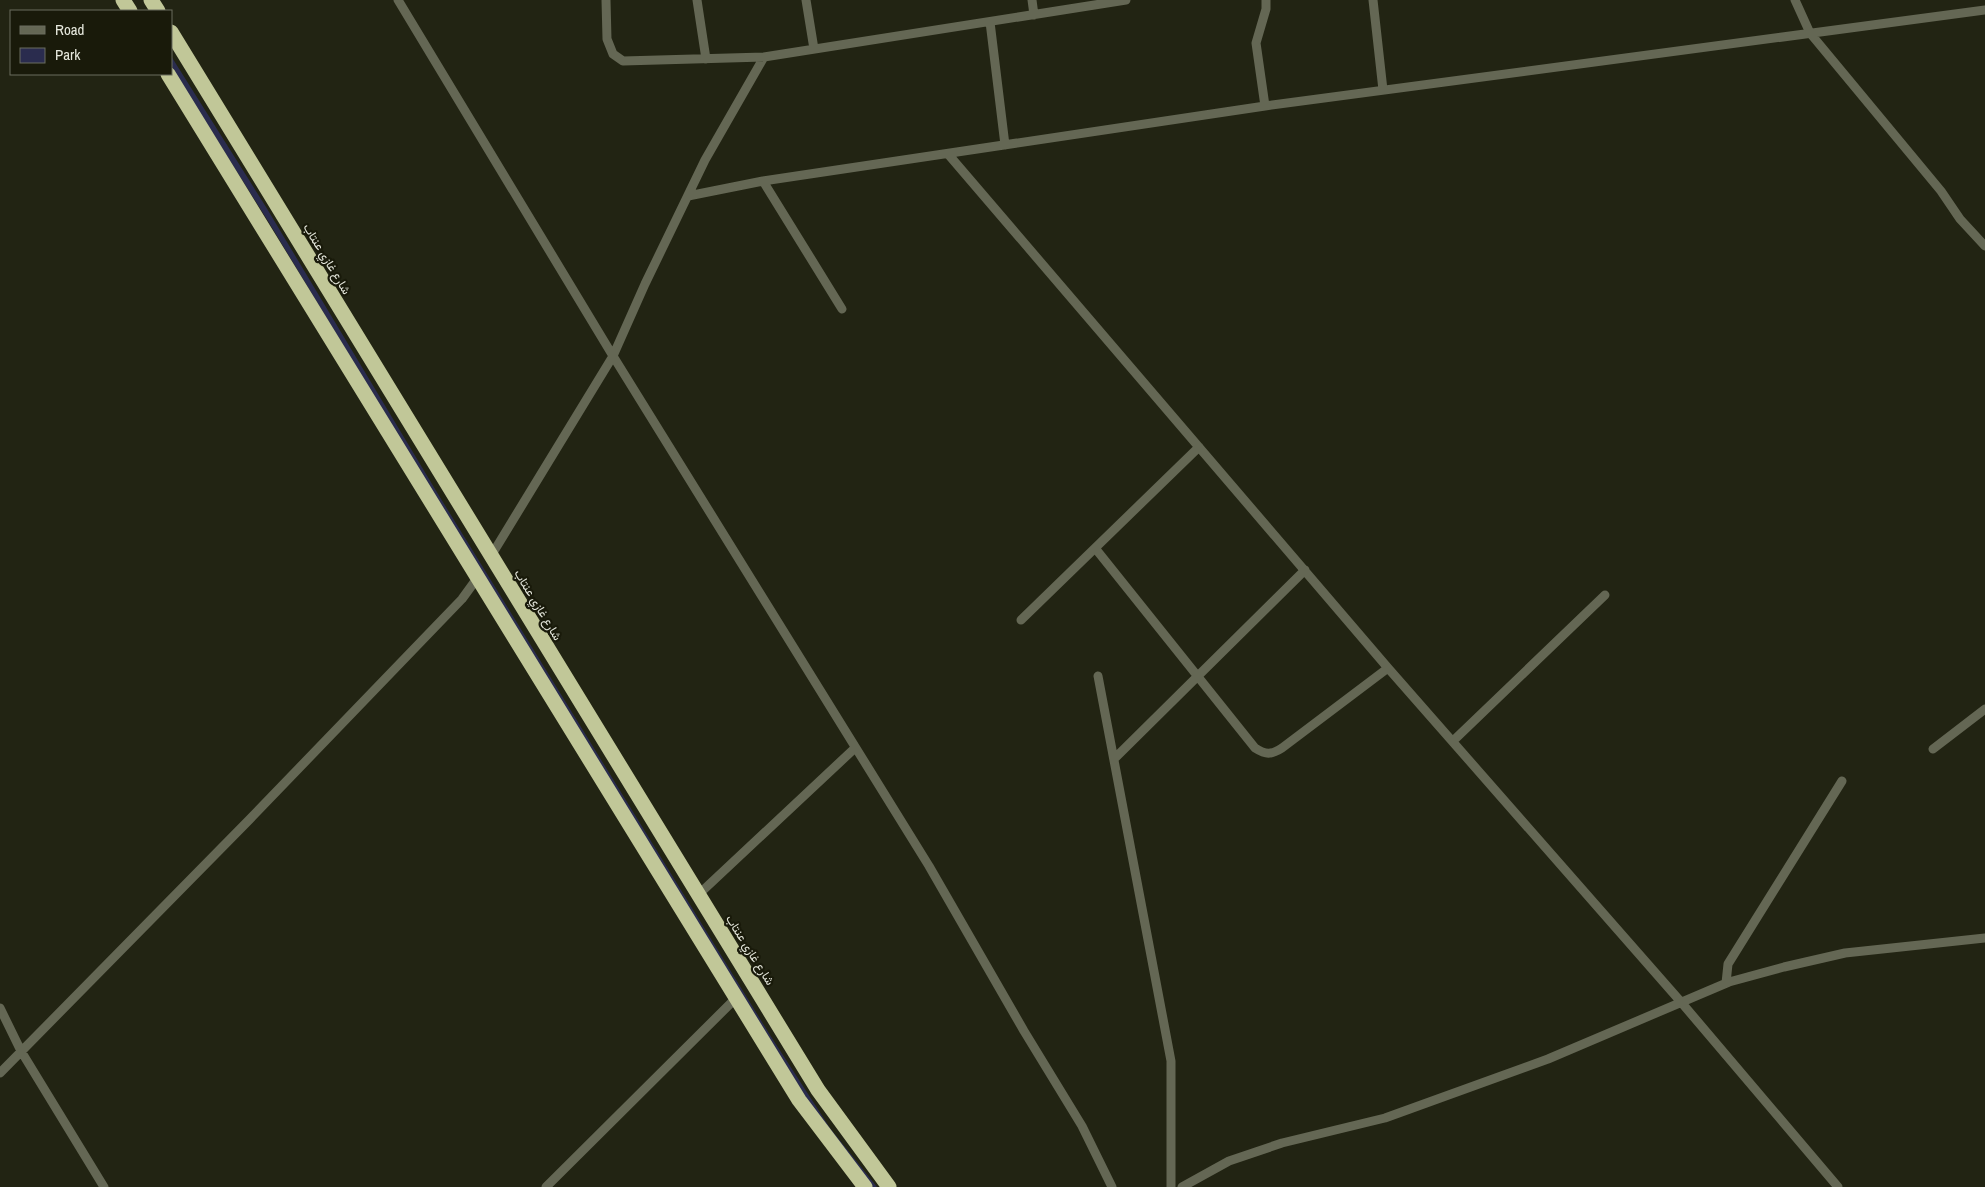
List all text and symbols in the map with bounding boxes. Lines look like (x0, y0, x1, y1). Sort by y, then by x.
legend (10, 10, 172, 75)
text: Road (55, 19, 84, 40)
text: Park (55, 44, 81, 65)
street label: شارع غازي عنتاب (298, 221, 354, 298)
street label: شارع غازي عنتاب (509, 567, 565, 644)
street label: شارع غازي عنتاب (720, 912, 778, 989)

